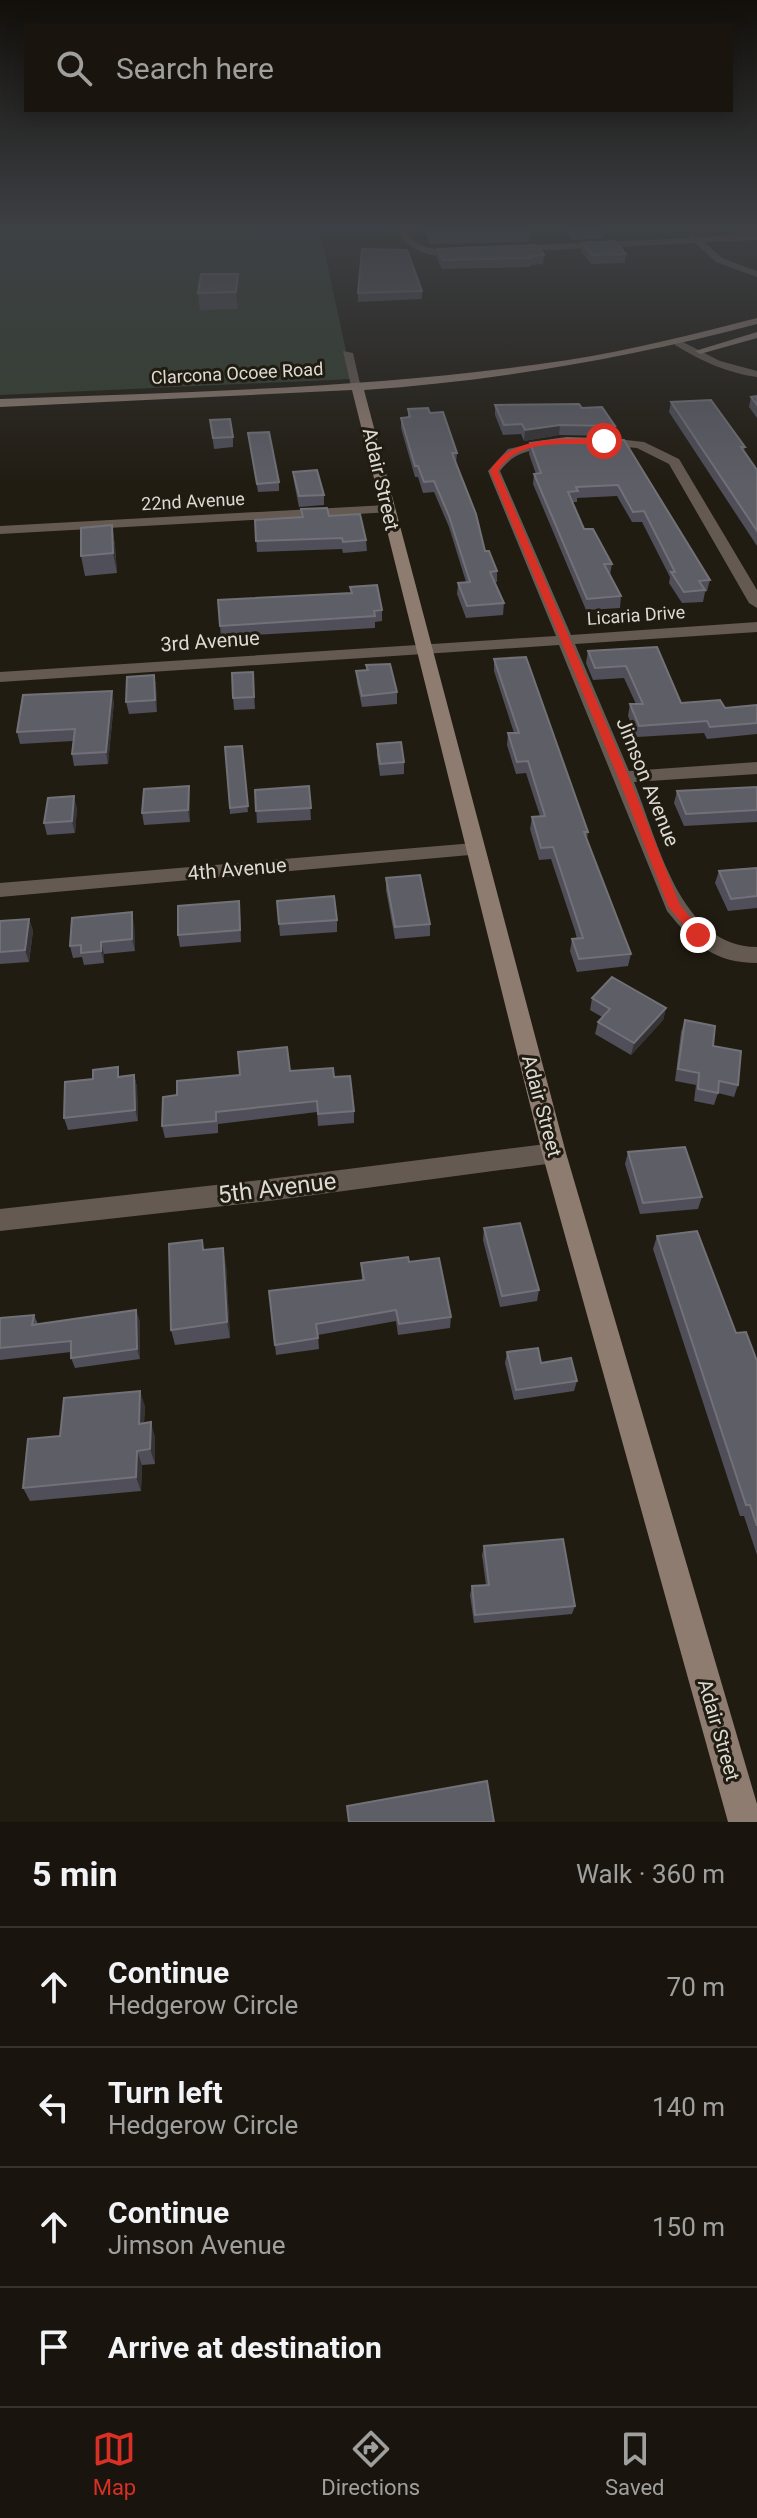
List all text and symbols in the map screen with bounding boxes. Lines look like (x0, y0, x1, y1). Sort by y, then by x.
search box (24, 24, 733, 112)
icon: search (52, 46, 96, 90)
text: Search here (116, 51, 274, 86)
street label: Clarcona Ocoee Road (150, 358, 324, 388)
route start (586, 423, 622, 459)
street label: Adair Street (358, 425, 404, 533)
street label: 22nd Avenue (141, 488, 245, 514)
street label: Licaria Drive (586, 601, 686, 629)
street label: 3rd Avenue (160, 626, 260, 656)
street label: Jimson Avenue (611, 714, 685, 850)
street label: 4th Avenue (187, 853, 287, 885)
route end (680, 917, 716, 953)
street label: Adair Street (517, 1052, 567, 1160)
street label: 5th Avenue (216, 1167, 338, 1209)
street label: Adair Street (693, 1676, 745, 1784)
text: 5 min (32, 1854, 117, 1894)
text: Walk · 360 m (576, 1859, 725, 1889)
text: Continue (108, 1955, 229, 1990)
icon: ahead (32, 1965, 76, 2009)
text: 70 m (667, 1972, 725, 2002)
text: Hedgerow Circle (108, 1990, 298, 2020)
text: Turn left (108, 2075, 223, 2110)
icon: left (32, 2085, 76, 2129)
text: 140 m (652, 2092, 725, 2122)
text: Hedgerow Circle (108, 2110, 298, 2140)
text: Continue (108, 2195, 229, 2230)
icon: ahead (32, 2205, 76, 2249)
text: 150 m (652, 2212, 725, 2242)
text: Jimson Avenue (108, 2230, 286, 2260)
icon: arrive (32, 2325, 76, 2369)
text: Arrive at destination (108, 2330, 382, 2365)
tab: Map (92, 2427, 136, 2500)
tab: Directions (321, 2427, 420, 2500)
tab: Saved (605, 2427, 665, 2500)

